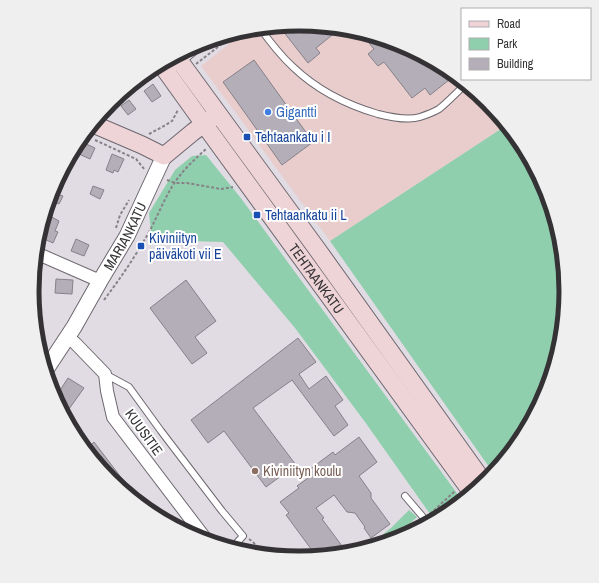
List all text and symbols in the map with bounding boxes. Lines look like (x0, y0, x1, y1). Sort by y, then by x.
legend (461, 8, 591, 80)
text: Road (497, 16, 521, 32)
text: Park (497, 36, 517, 52)
text: Building (497, 56, 534, 72)
place label: Gigantti (276, 103, 317, 121)
marker: Gigantti (263, 107, 273, 117)
place label: Tehtaankatu i I (255, 128, 330, 146)
marker: Tehtaankatu i I (242, 132, 252, 142)
street label: MARIANKATU (100, 199, 150, 273)
place label: Tehtaankatu ii L (265, 206, 347, 224)
marker: Tehtaankatu ii L (252, 210, 262, 220)
place label: Kiviniityn päiväkoti vii E (149, 229, 222, 263)
street label: TEHTAANKATU (285, 240, 348, 317)
marker: Kiviniityn päiväkoti vii E (136, 241, 146, 251)
street label: KUUSITIE (121, 405, 167, 459)
place label: Kiviniityn koulu (263, 462, 342, 480)
marker: Kiviniityn koulu (250, 466, 260, 476)

